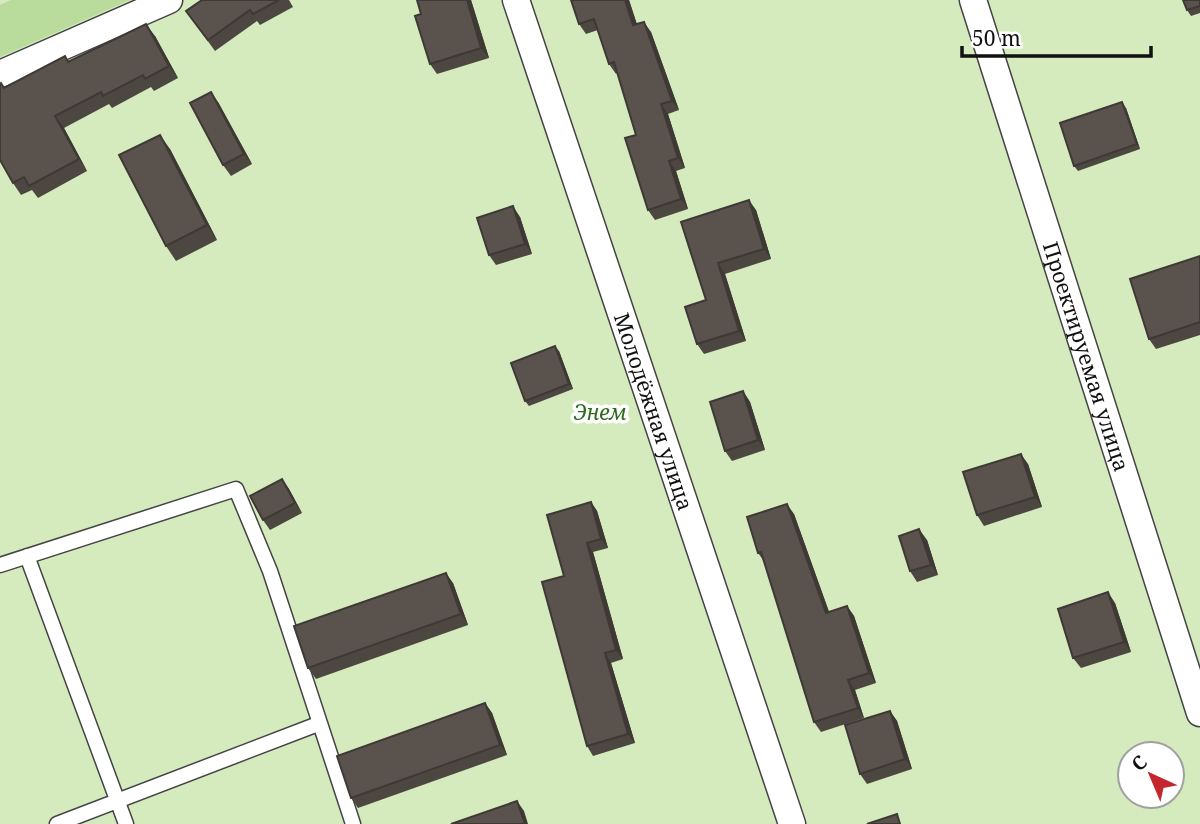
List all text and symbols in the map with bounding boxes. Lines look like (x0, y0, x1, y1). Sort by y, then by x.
scale bar (962, 14, 1151, 58)
text: 50 m (972, 24, 1021, 52)
street label: Проектируемая улица (1037, 238, 1136, 475)
street label: Молодёжная улица (608, 309, 700, 514)
park label: Энем (573, 398, 627, 426)
north arrow (1116, 740, 1186, 810)
text: С (1126, 749, 1153, 776)

